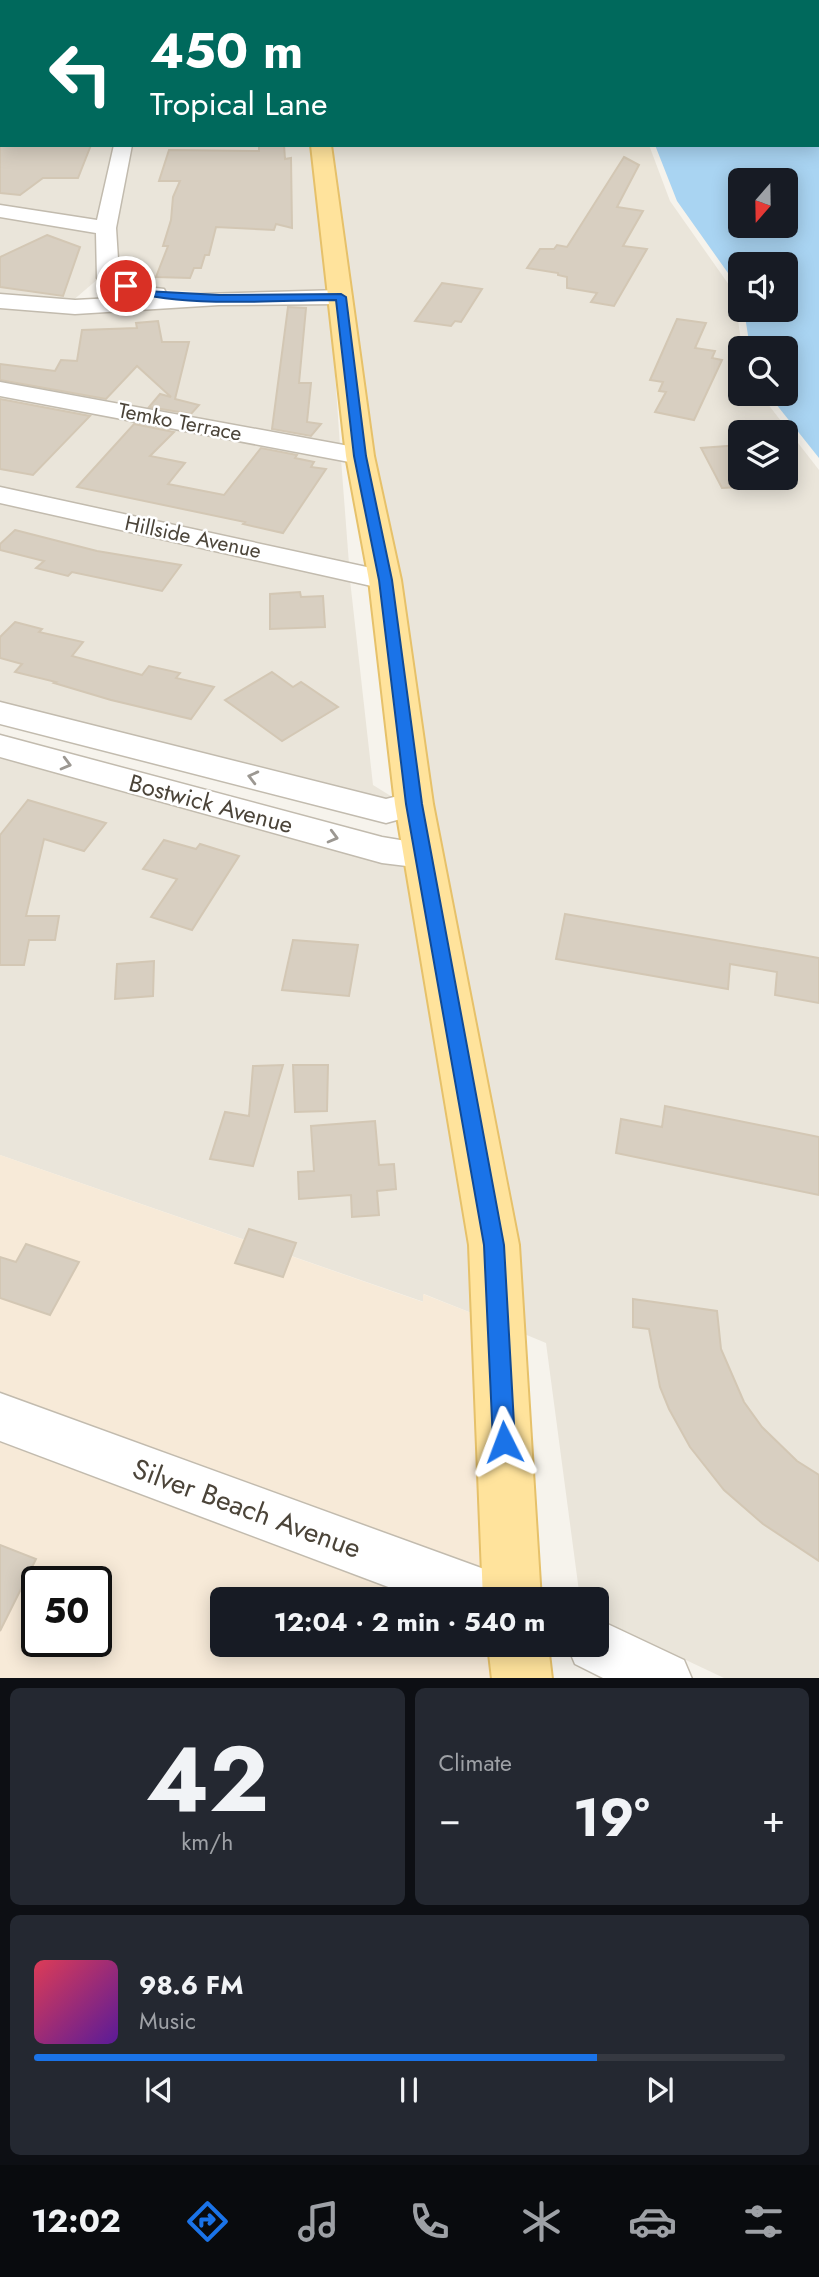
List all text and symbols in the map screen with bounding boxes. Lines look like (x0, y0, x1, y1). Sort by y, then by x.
text: 450 m (150, 16, 303, 86)
icon: left (35, 28, 126, 119)
text: Tropical Lane (150, 81, 328, 127)
north arrow (728, 168, 798, 238)
map controls (728, 168, 798, 490)
button: sound (728, 252, 798, 322)
pin (96, 256, 156, 316)
icon: arrive (107, 267, 145, 305)
button: search (728, 336, 798, 406)
street label: Temko Terrace (116, 395, 245, 449)
button: layers (728, 420, 798, 490)
street label: Hillside Avenue (122, 508, 264, 566)
one-way arrow (60, 756, 72, 771)
street label: Bostwick Avenue (125, 765, 297, 842)
one-way arrow (247, 771, 259, 785)
one-way arrow (326, 829, 338, 843)
position arrow (467, 1405, 541, 1479)
street label: Silver Beach Avenue (127, 1448, 367, 1569)
speed limit sign: 50 (21, 1566, 112, 1657)
text: 12:04 · 2 min · 540 m (274, 1603, 545, 1641)
text: 42 (146, 1714, 269, 1845)
text: Climate (439, 1746, 512, 1780)
text: 19° (573, 1780, 650, 1856)
text: − (439, 1791, 461, 1846)
text: + (762, 1791, 785, 1846)
text: km/h (181, 1825, 233, 1859)
text: 98.6 FM (139, 1966, 243, 2004)
text: Music (139, 2004, 196, 2038)
icon: previous (140, 2071, 178, 2109)
icon: pause (390, 2071, 428, 2109)
icon: next (641, 2071, 679, 2109)
icon: directions (183, 2197, 232, 2246)
icon: music (294, 2197, 343, 2246)
icon: phone (405, 2197, 454, 2246)
icon: climate (517, 2197, 566, 2246)
icon: car (628, 2197, 677, 2246)
icon: filters (739, 2197, 788, 2246)
text: 12:02 (31, 2198, 121, 2244)

